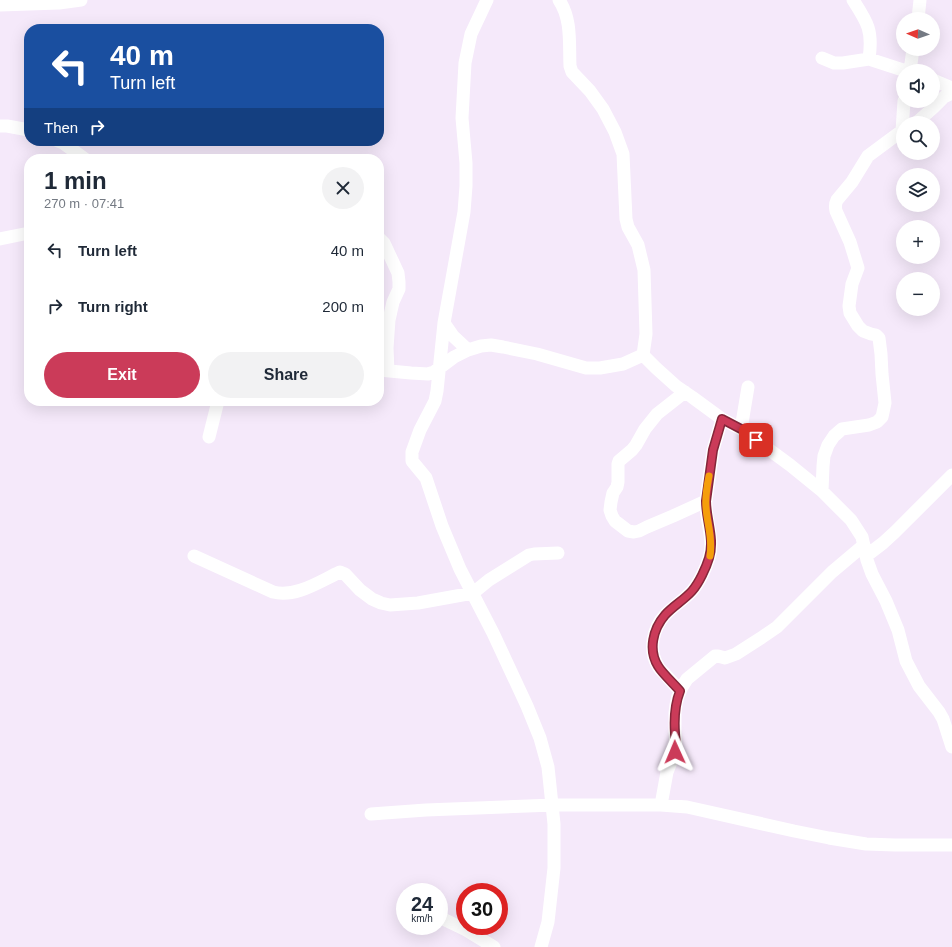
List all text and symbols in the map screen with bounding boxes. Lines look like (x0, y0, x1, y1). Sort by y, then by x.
north arrow (896, 12, 940, 56)
map controls (896, 12, 940, 316)
icon: left (44, 40, 96, 92)
text: 40 m (110, 40, 174, 71)
button: sound (896, 64, 940, 108)
text: Turn left (110, 73, 175, 93)
icon: right (86, 116, 108, 138)
button: search (896, 116, 940, 160)
text: Then (44, 119, 78, 136)
text: 1 min (44, 167, 107, 194)
button: close (322, 167, 364, 209)
button: layers (896, 168, 940, 212)
text: 270 m · 07:41 (44, 196, 124, 211)
button: + (896, 220, 940, 264)
icon: left (44, 239, 66, 261)
text: Turn left (78, 242, 137, 259)
text: 40 m (331, 242, 364, 259)
button: − (896, 272, 940, 316)
icon: right (44, 295, 66, 317)
text: Turn right (78, 298, 148, 315)
text: 200 m (322, 298, 364, 315)
button: Exit (44, 352, 200, 398)
button: Share (208, 352, 364, 398)
pin (739, 423, 773, 457)
icon: arrive (745, 429, 767, 451)
position arrow (654, 731, 696, 773)
speed limit sign: 30 (456, 883, 508, 935)
text: 24 (411, 893, 433, 915)
text: km/h (411, 913, 433, 924)

